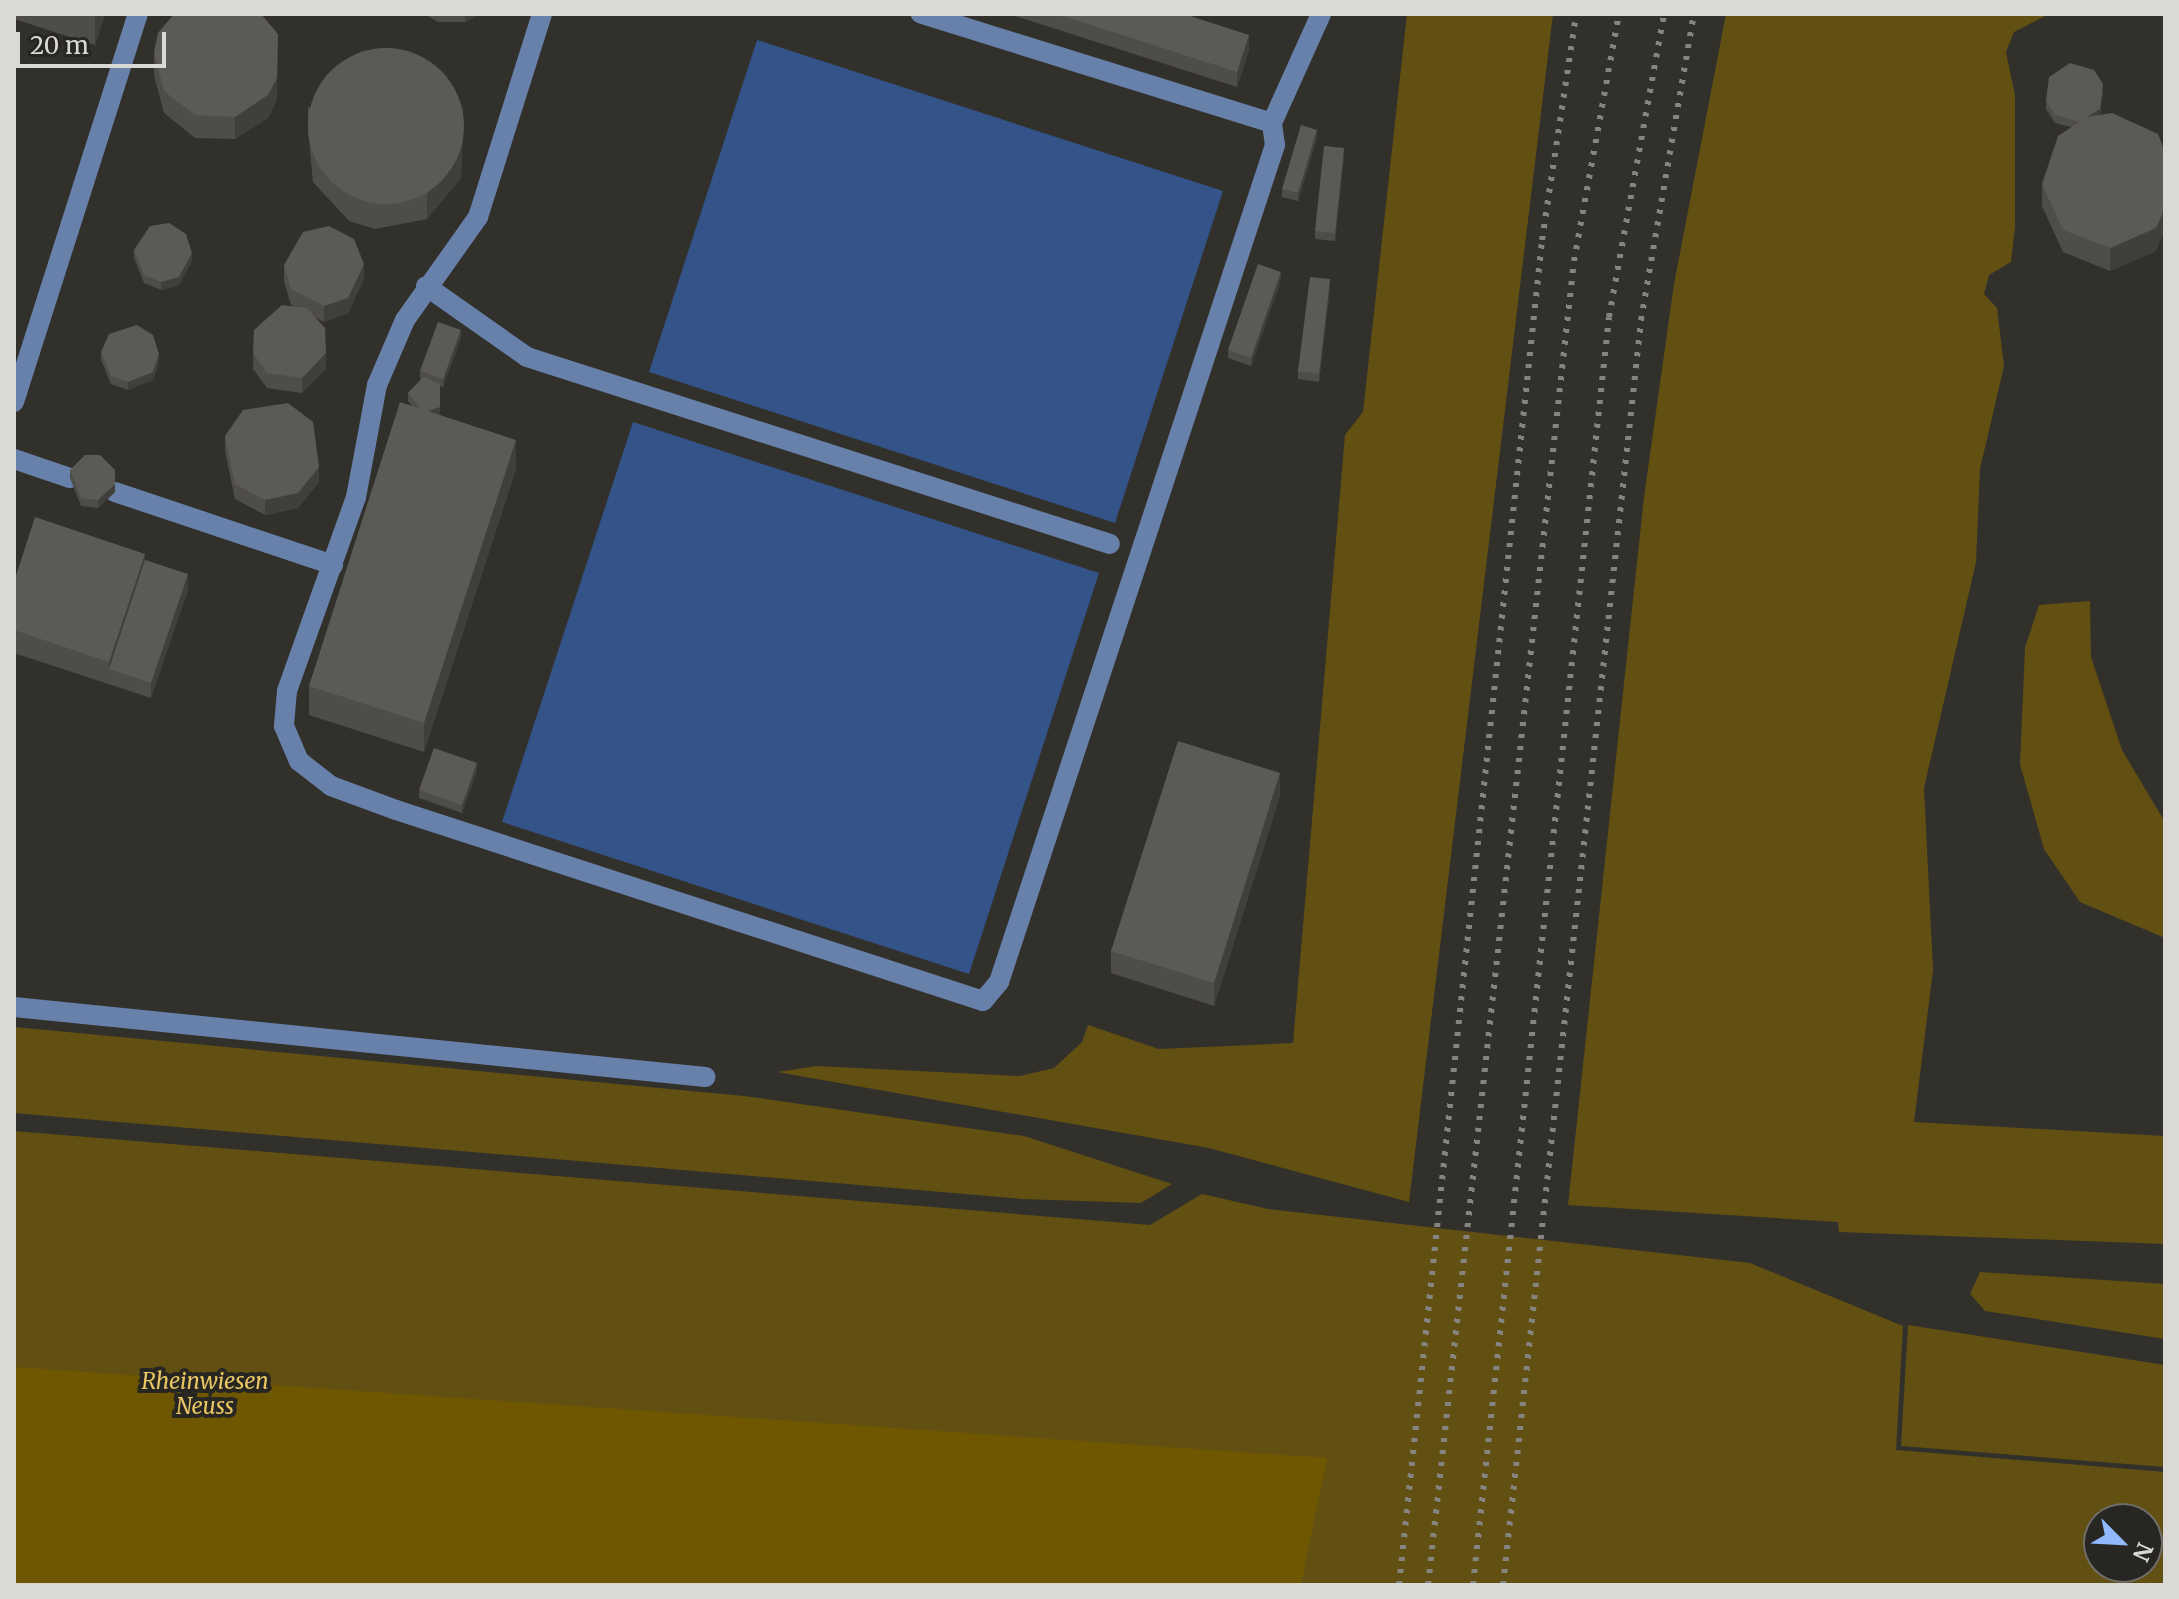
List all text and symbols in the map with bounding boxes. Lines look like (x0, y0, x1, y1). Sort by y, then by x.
scale bar (20, 16, 170, 66)
text: 20 m (30, 30, 89, 61)
park label: Rheinwiesen Neuss (141, 1368, 269, 1420)
north arrow (2083, 1503, 2163, 1583)
text: N (2127, 1538, 2159, 1566)

